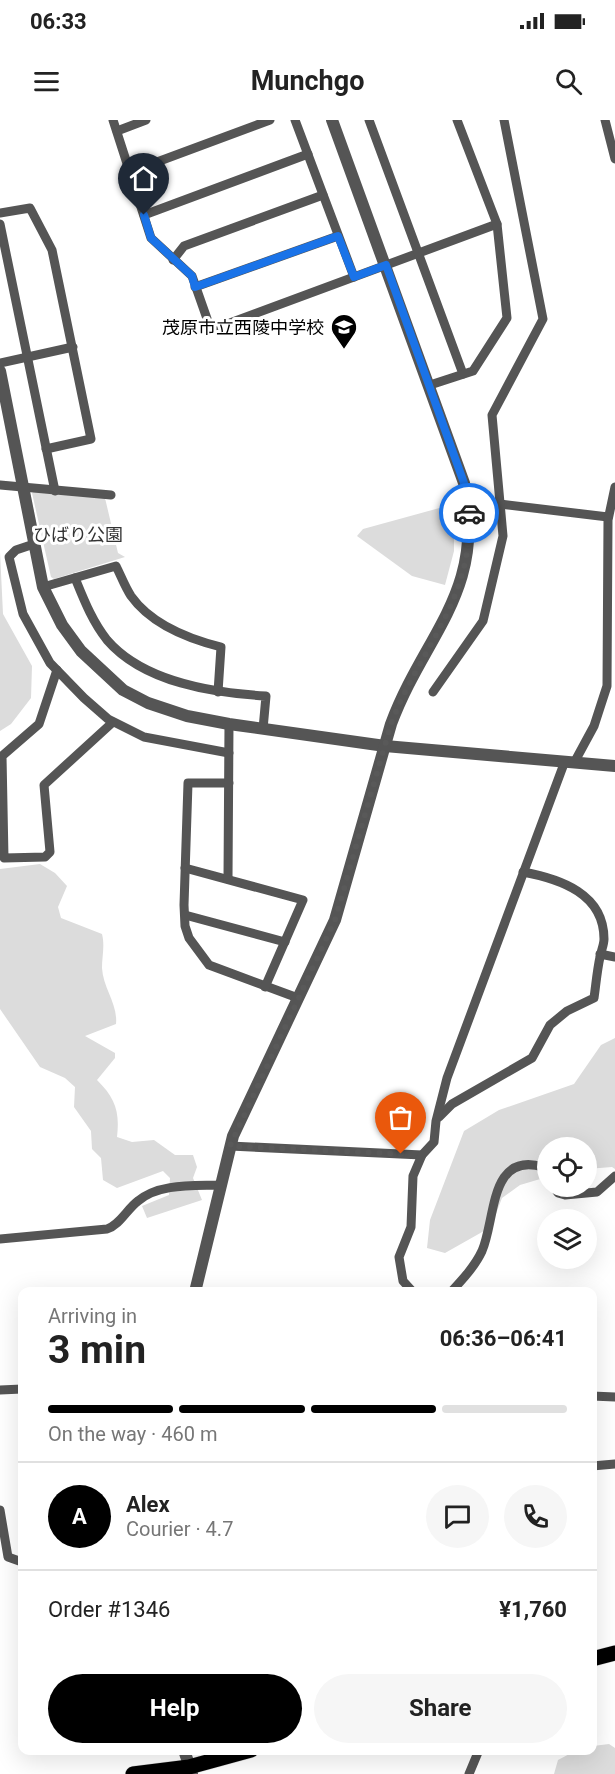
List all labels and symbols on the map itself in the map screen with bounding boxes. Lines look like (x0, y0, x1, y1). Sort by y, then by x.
pin (118, 153, 169, 215)
school or university icon: 茂原市立西陵中学校 (329, 312, 359, 350)
place label: 茂原市立西陵中学校 (162, 317, 324, 338)
courier (439, 483, 499, 543)
park label: ひばり公園 (33, 524, 123, 545)
pin (375, 1092, 426, 1154)

